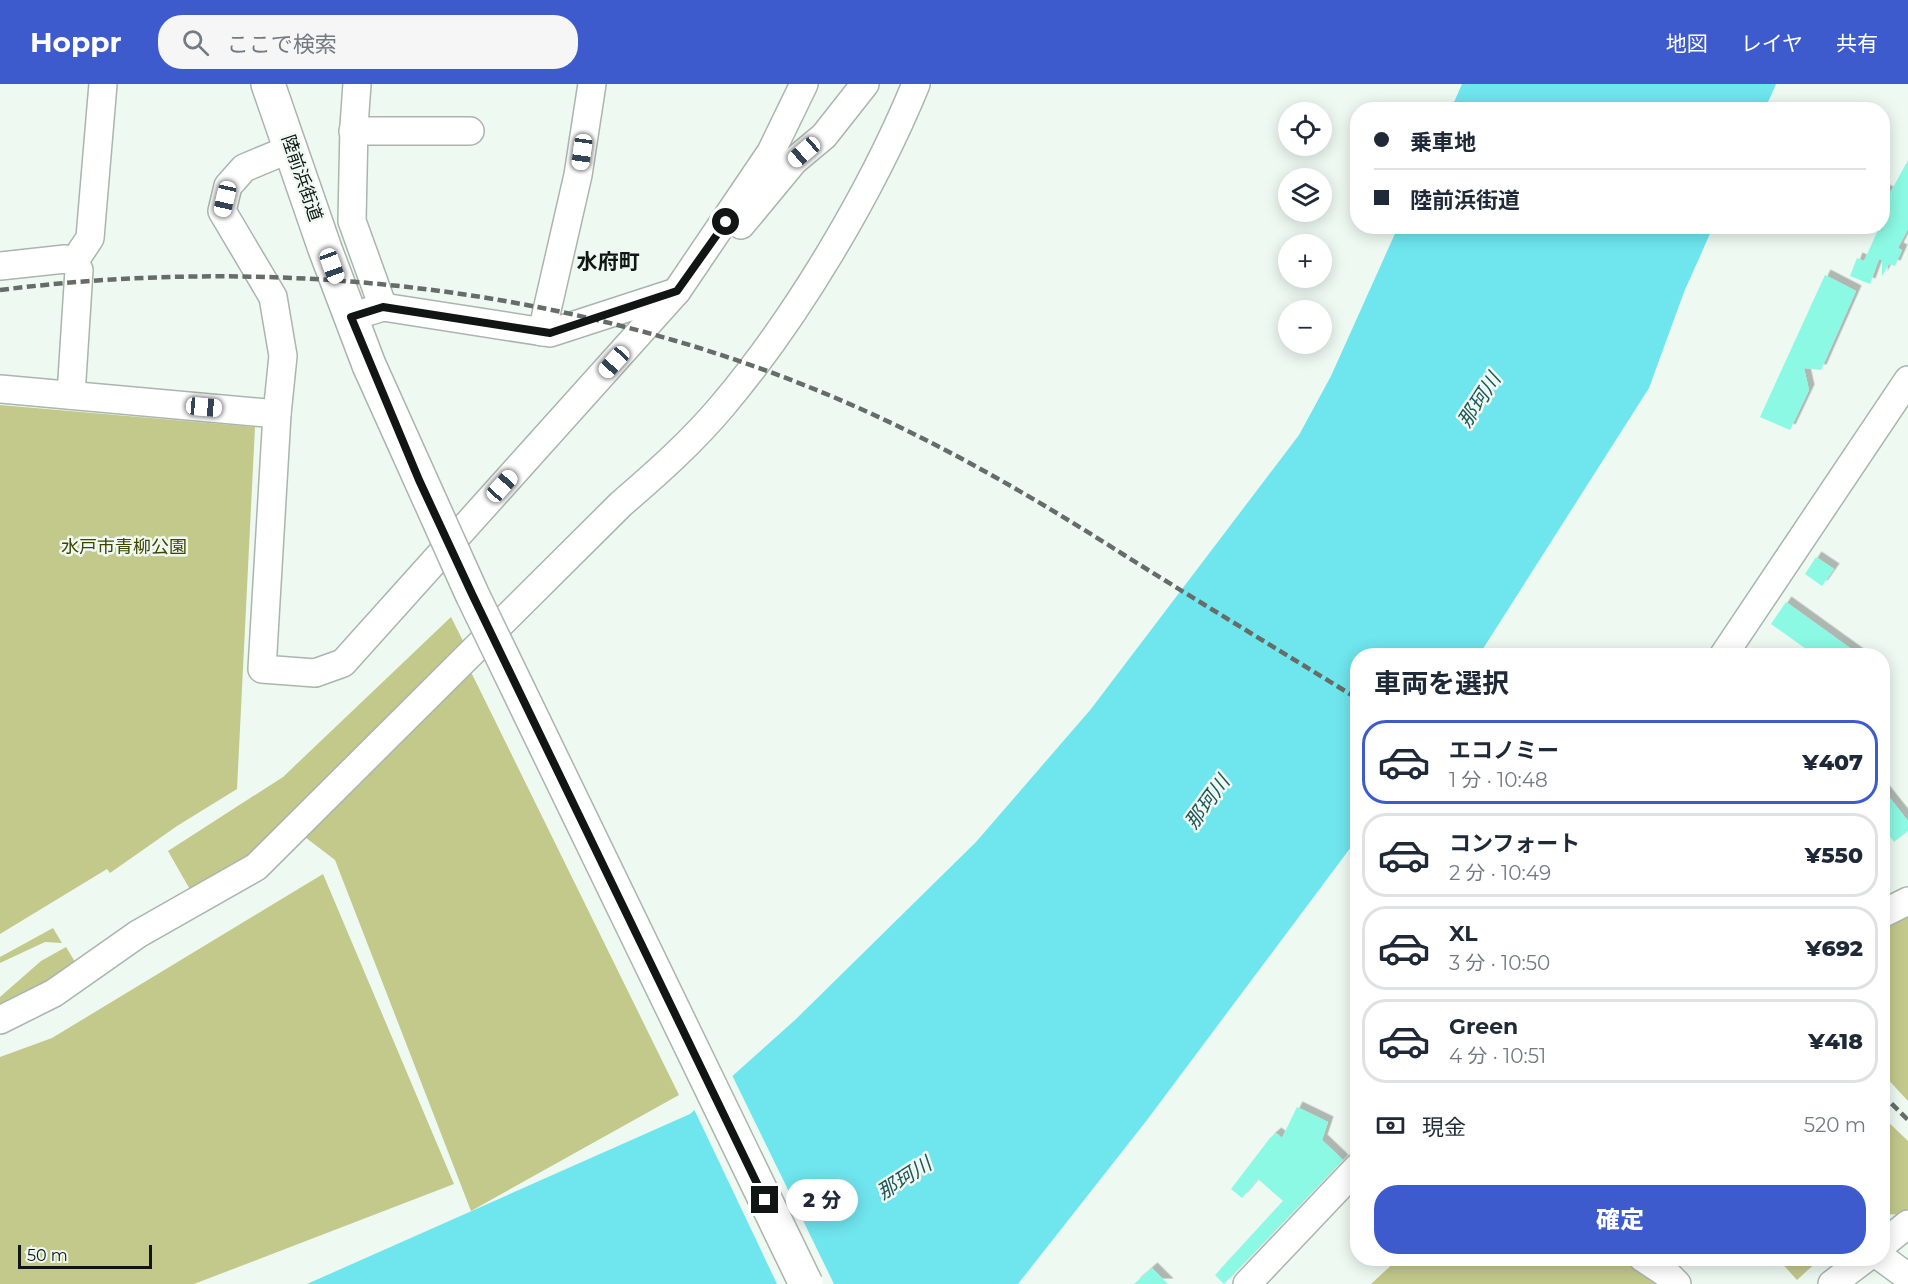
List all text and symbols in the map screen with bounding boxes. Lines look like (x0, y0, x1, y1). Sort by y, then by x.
search box (158, 15, 578, 69)
text: Hoppr (30, 25, 122, 59)
icon: search (179, 26, 212, 59)
text: ここで検索 (227, 31, 337, 58)
text: 地図 (1666, 31, 1708, 56)
text: レイヤ (1741, 31, 1803, 56)
text: 共有 (1836, 31, 1878, 56)
map controls (1278, 102, 1332, 354)
button: locate (1278, 102, 1332, 156)
text: 乗車地 (1410, 129, 1476, 156)
street label: 陸前浜街道 (277, 132, 327, 224)
car (571, 133, 593, 171)
car (785, 133, 823, 171)
button: layers (1278, 168, 1332, 222)
car (212, 179, 238, 219)
text: 陸前浜街道 (1410, 187, 1520, 214)
route start (712, 208, 739, 235)
button: + (1278, 234, 1332, 288)
car (317, 246, 347, 286)
district label: 水府町 (577, 249, 640, 274)
button: − (1278, 300, 1332, 354)
car (595, 343, 633, 381)
water label: 那珂川 (1453, 367, 1506, 432)
car (185, 396, 223, 418)
car (483, 467, 521, 505)
park label: 水戸市青柳公園 (61, 536, 187, 558)
text: 車両を選択 (1374, 667, 1509, 700)
icon: car (1377, 735, 1431, 789)
text: エコノミー (1449, 737, 1559, 764)
text: ¥407 (1802, 749, 1863, 776)
text: 1 分 · 10:48 (1449, 768, 1548, 792)
water label: 那珂川 (1180, 769, 1236, 833)
icon: car (1377, 828, 1431, 882)
text: コンフォート (1449, 830, 1580, 857)
text: ¥550 (1805, 842, 1863, 869)
text: 2 分 · 10:49 (1449, 861, 1551, 885)
text: XL (1449, 920, 1478, 947)
icon: car (1377, 921, 1431, 975)
text: ¥692 (1805, 935, 1863, 962)
text: 3 分 · 10:50 (1449, 951, 1550, 975)
text: Green (1449, 1013, 1518, 1040)
icon: car (1377, 1014, 1431, 1068)
text: ¥418 (1808, 1028, 1863, 1055)
text: 4 分 · 10:51 (1449, 1044, 1546, 1068)
icon: cash (1374, 1109, 1407, 1142)
text: 520 m (1804, 1113, 1866, 1137)
text: 現金 (1422, 1114, 1466, 1141)
water label: 那珂川 (872, 1151, 937, 1204)
callout: 2 分 (786, 1179, 858, 1221)
button: 確定 (1374, 1185, 1866, 1254)
route end (751, 1186, 778, 1213)
text: 2 分 (803, 1188, 841, 1212)
scale bar (18, 1242, 152, 1270)
text: 50 m (27, 1246, 68, 1265)

